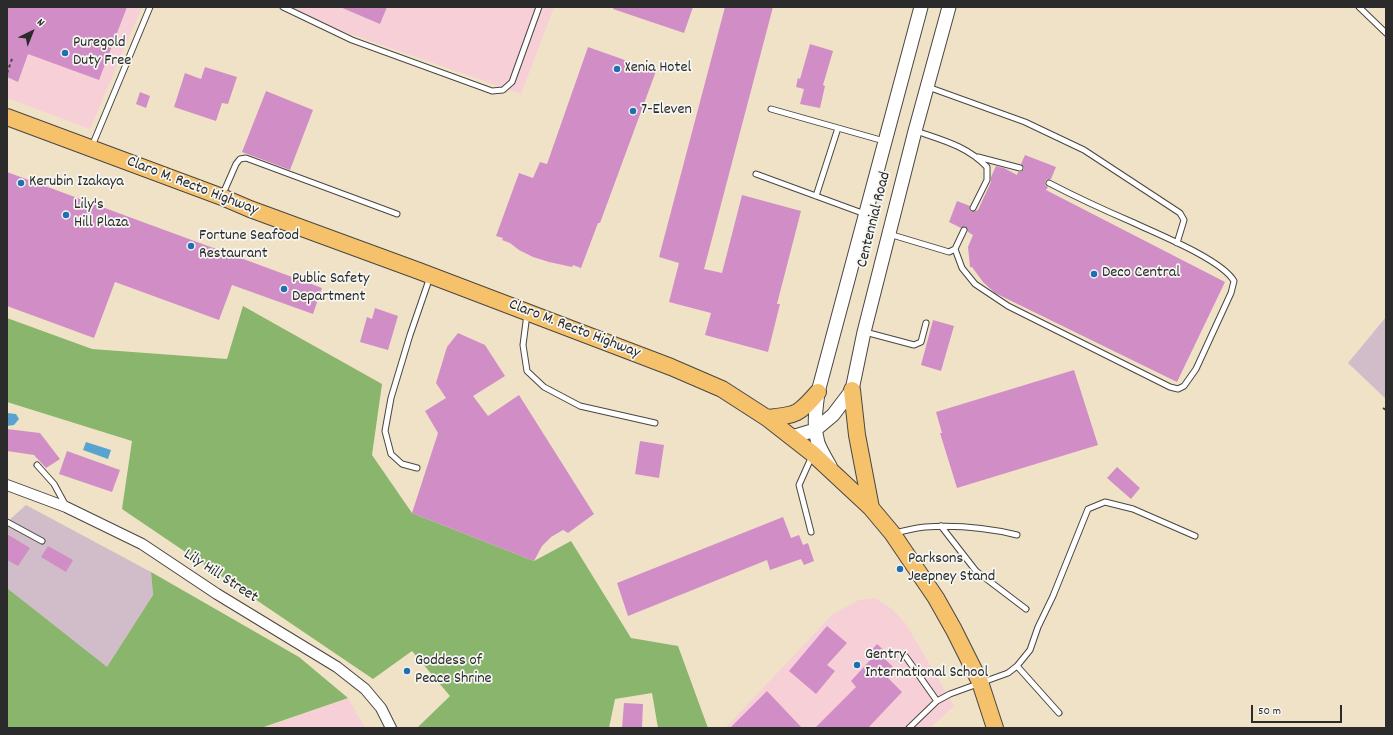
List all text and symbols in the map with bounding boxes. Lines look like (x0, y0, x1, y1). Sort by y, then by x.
north arrow (12, 12, 52, 52)
text: N (33, 16, 48, 31)
place label: Puregold Duty Free (73, 34, 131, 72)
marker: Puregold Duty Free (60, 48, 70, 58)
place label: Xenia Hotel (625, 59, 691, 79)
marker: Xenia Hotel (612, 64, 622, 74)
place label: 7-Eleven (641, 101, 692, 121)
marker: 7-Eleven (628, 106, 638, 116)
street label: Claro M. Recto Highway (124, 153, 260, 221)
street label: Centennial Road (854, 170, 896, 270)
place label: Kerubin Izakaya (29, 173, 124, 193)
marker: Kerubin Izakaya (16, 178, 26, 188)
place label: Lily's Hill Plaza (74, 196, 129, 234)
marker: Lily's Hill Plaza (61, 210, 71, 220)
place label: Fortune Seafood Restaurant (199, 227, 299, 265)
marker: Fortune Seafood Restaurant (186, 241, 196, 251)
place label: Deco Central (1102, 264, 1180, 284)
marker: Deco Central (1089, 269, 1099, 279)
place label: Public Safety Department (292, 270, 370, 308)
marker: Public Safety Department (279, 284, 289, 294)
street label: Claro M. Recto Highway (506, 296, 642, 364)
street label: Lily Hill Street (179, 546, 261, 608)
place label: Parksons Jeepney Stand (908, 550, 995, 588)
marker: Parksons Jeepney Stand (895, 564, 905, 574)
place label: Gentry International School (865, 646, 988, 684)
place label: Goddess of Peace Shrine (415, 652, 492, 690)
marker: Gentry International School (852, 660, 862, 670)
marker: Goddess of Peace Shrine (402, 666, 412, 676)
scale bar (1253, 697, 1344, 723)
text: 50 m (1258, 703, 1281, 720)

